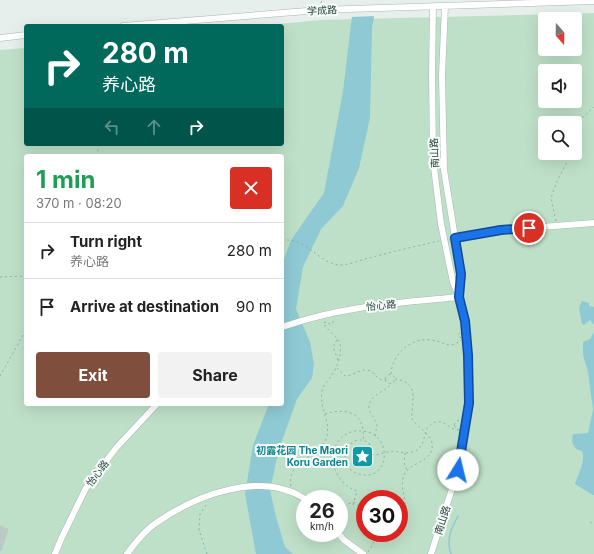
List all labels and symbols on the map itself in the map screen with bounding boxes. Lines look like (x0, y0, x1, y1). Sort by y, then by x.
street label: 学成路 (307, 3, 337, 17)
north arrow (538, 12, 582, 56)
street label: 南山路 (427, 138, 441, 168)
pin (512, 211, 546, 245)
street label: 怡心路 (365, 297, 397, 313)
place icon: 初露花园 The Maori Koru Garden (350, 443, 376, 469)
place label: 初露花园 The Maori Koru Garden (256, 444, 348, 468)
position arrow (437, 449, 479, 491)
street label: 怡心路 (83, 457, 111, 489)
speed limit sign: 30 (356, 490, 408, 542)
street label: 南山路 (432, 504, 452, 536)

